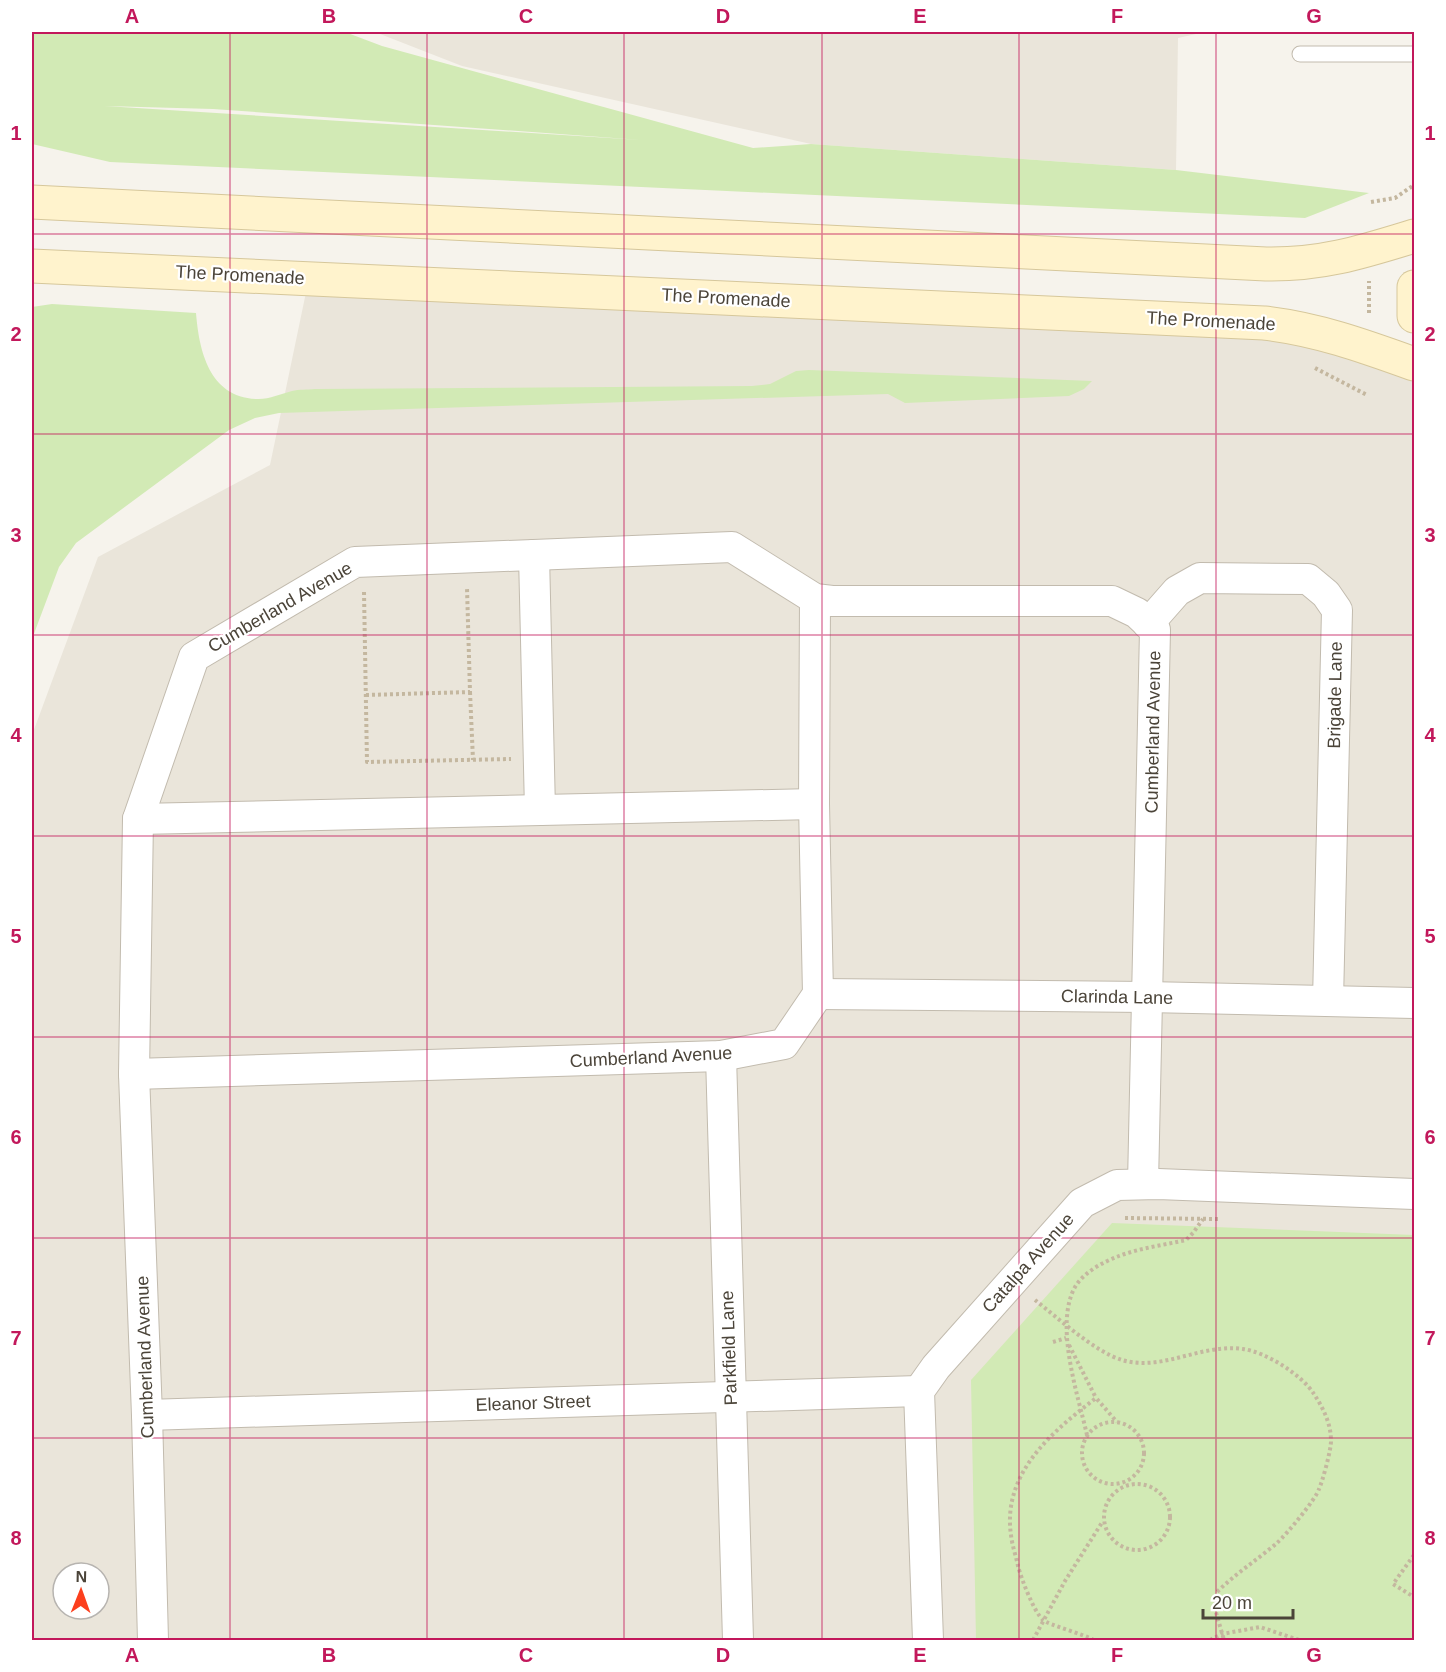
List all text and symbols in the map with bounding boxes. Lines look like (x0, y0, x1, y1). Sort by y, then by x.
text: A (125, 5, 139, 27)
text: B (322, 5, 336, 27)
text: C (519, 5, 533, 27)
text: D (716, 5, 730, 27)
text: E (913, 5, 927, 27)
text: F (1111, 5, 1123, 27)
text: G (1306, 5, 1322, 27)
text: 1 (10, 122, 22, 144)
text: 1 (1424, 122, 1436, 144)
street label: The Promenade (175, 262, 305, 288)
street label: The Promenade (661, 285, 791, 311)
street label: The Promenade (1146, 308, 1276, 334)
text: 2 (10, 323, 22, 345)
text: 2 (1424, 323, 1436, 345)
text: 3 (10, 524, 22, 546)
text: 3 (1424, 524, 1436, 546)
street label: Cumberland Avenue (205, 558, 355, 656)
street label: Brigade Lane (1324, 641, 1346, 749)
street label: Cumberland Avenue (1142, 650, 1164, 814)
text: 4 (10, 724, 22, 746)
text: 4 (1424, 724, 1436, 746)
text: 5 (10, 925, 22, 947)
text: 5 (1424, 925, 1436, 947)
street label: Clarinda Lane (1061, 986, 1173, 1008)
street label: Cumberland Avenue (569, 1043, 733, 1071)
text: 6 (10, 1126, 22, 1148)
text: 6 (1424, 1126, 1436, 1148)
street label: Catalpa Avenue (978, 1209, 1078, 1317)
street label: Cumberland Avenue (132, 1275, 158, 1439)
street label: Parkfield Lane (717, 1290, 741, 1406)
text: 7 (10, 1327, 22, 1349)
text: 7 (1424, 1327, 1436, 1349)
street label: Eleanor Street (475, 1391, 591, 1415)
text: 8 (10, 1527, 22, 1549)
text: 8 (1424, 1527, 1436, 1549)
north arrow (51, 1561, 111, 1621)
text: N (75, 1568, 87, 1585)
scale bar (1203, 1582, 1293, 1620)
text: 20 m (1212, 1593, 1252, 1613)
text: A (125, 1644, 139, 1666)
text: B (322, 1644, 336, 1666)
text: C (519, 1644, 533, 1666)
text: D (716, 1644, 730, 1666)
text: E (913, 1644, 927, 1666)
text: F (1111, 1644, 1123, 1666)
text: G (1306, 1644, 1322, 1666)

